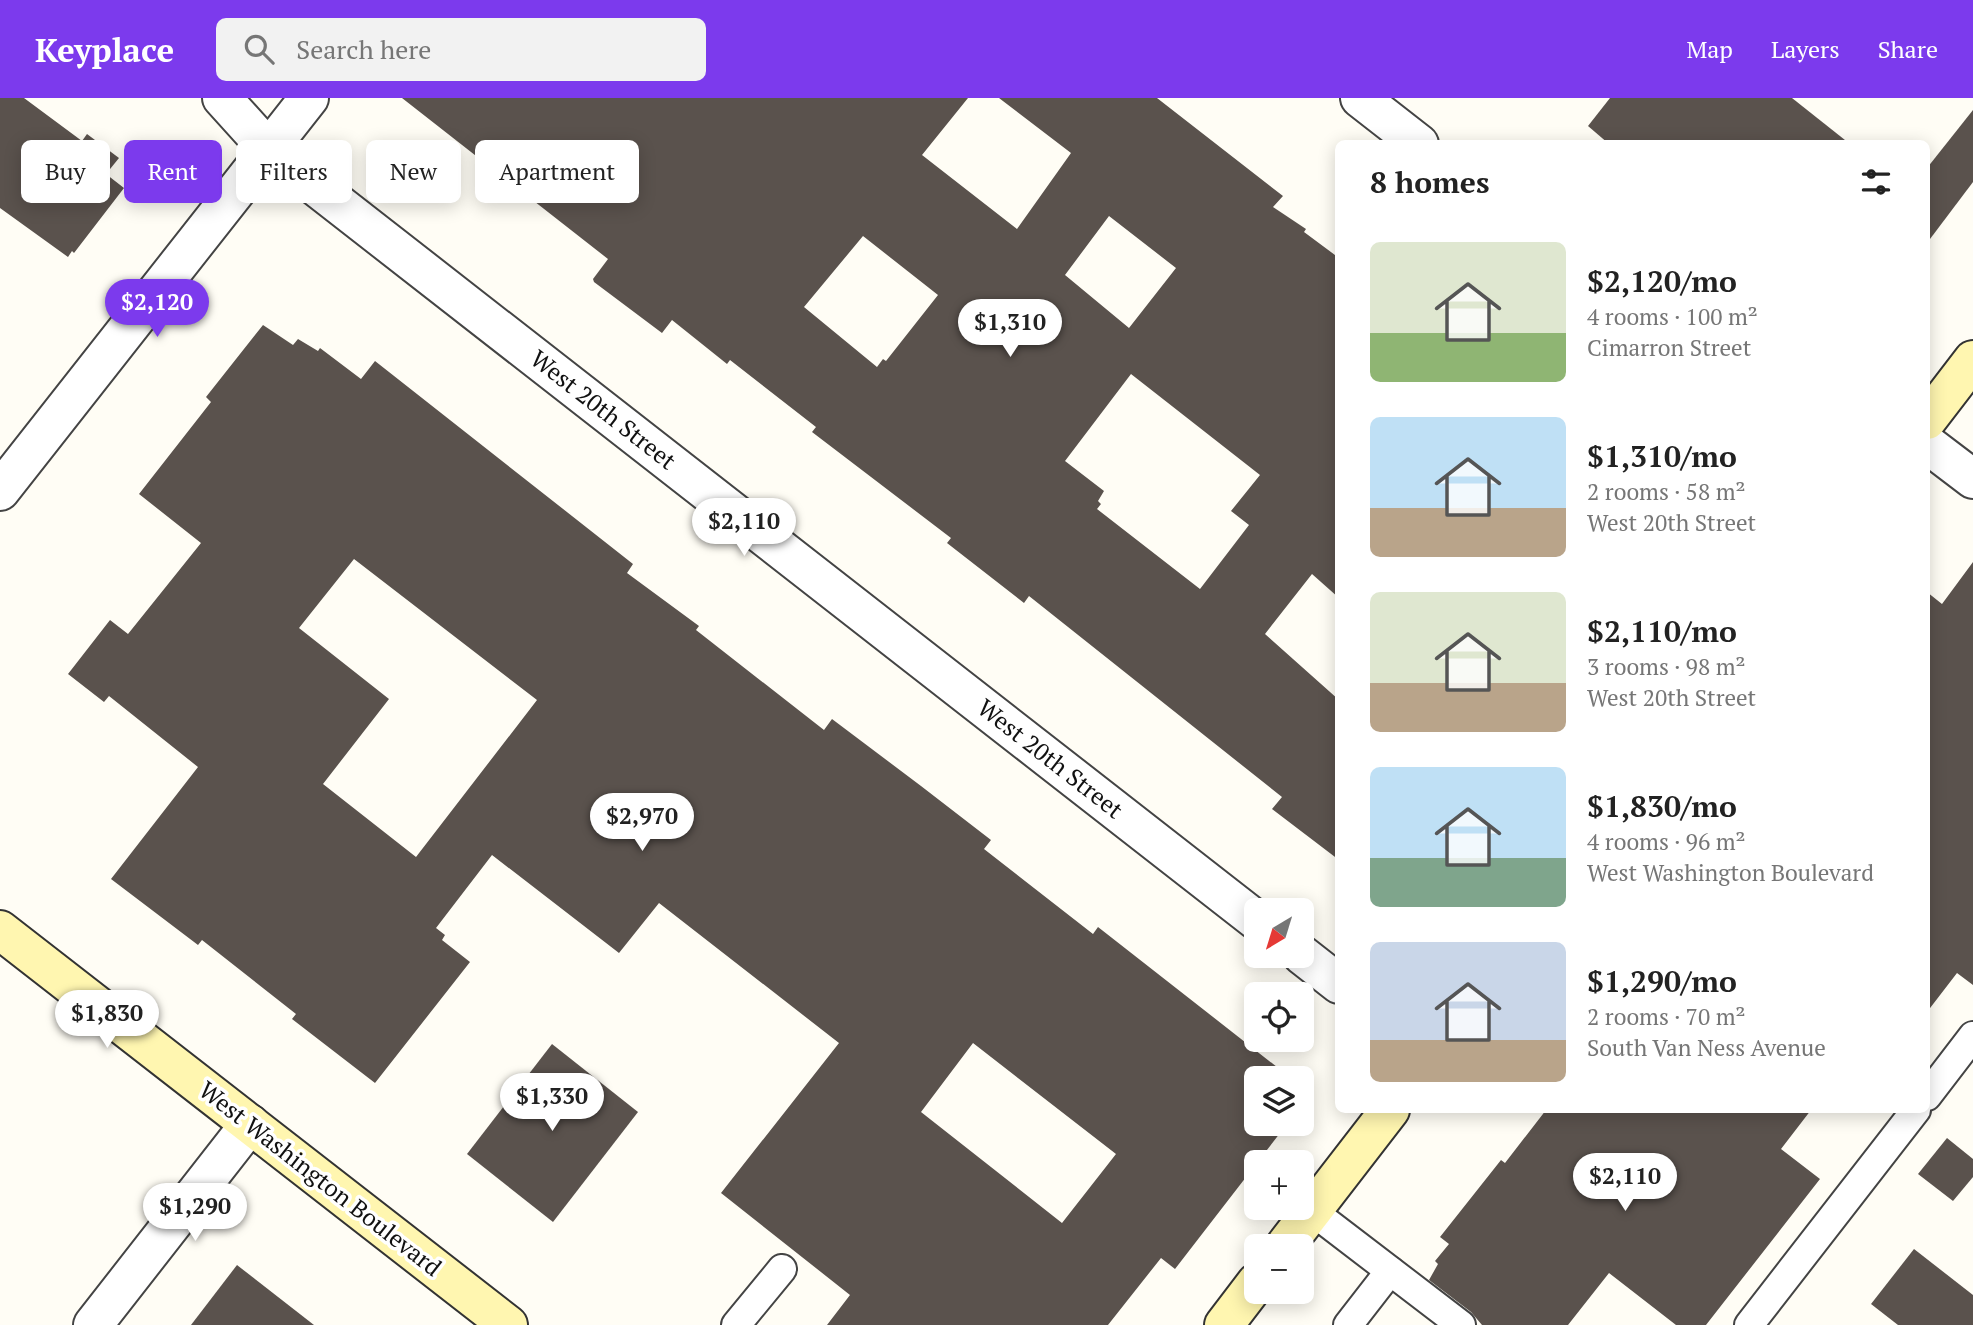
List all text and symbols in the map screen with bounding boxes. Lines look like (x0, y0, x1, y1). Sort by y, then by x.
search box (216, 18, 706, 81)
text: Keyplace (35, 28, 174, 71)
icon: search (240, 30, 278, 68)
text: Search here (296, 32, 431, 66)
text: Map (1686, 33, 1733, 65)
text: Layers (1771, 33, 1840, 65)
text: Share (1878, 33, 1938, 65)
chip: Buy (21, 140, 110, 203)
chip: Rent (124, 140, 222, 203)
chip: Filters (236, 140, 352, 203)
chip: New (366, 140, 461, 203)
chip: Apartment (475, 140, 639, 203)
text: 8 homes (1370, 162, 1489, 202)
icon: filters (1857, 163, 1895, 201)
text: $2,120/mo (1587, 261, 1737, 301)
icon: home (1426, 270, 1510, 354)
pin: $2,120 (100, 280, 214, 339)
text: $2,120 (121, 286, 193, 317)
pin: $1,310 (953, 300, 1067, 359)
text: 4 rooms · 100 m² (1587, 301, 1758, 332)
text: $1,310 (974, 306, 1046, 337)
text: Cimarron Street (1587, 332, 1751, 363)
street label: West 20th Street (524, 342, 683, 476)
text: $1,310/mo (1587, 436, 1737, 476)
icon: home (1426, 445, 1510, 529)
text: 2 rooms · 58 m² (1587, 476, 1746, 507)
pin: $2,110 (687, 498, 801, 558)
text: $2,110 (708, 505, 780, 536)
text: West 20th Street (1587, 507, 1756, 538)
text: $2,110/mo (1587, 611, 1737, 651)
icon: home (1426, 620, 1510, 704)
text: 3 rooms · 98 m² (1587, 651, 1746, 682)
text: West 20th Street (1587, 682, 1756, 713)
street label: West 20th Street (971, 691, 1130, 825)
text: $1,830/mo (1587, 786, 1737, 826)
pin: $2,970 (585, 794, 699, 853)
icon: home (1426, 795, 1510, 879)
text: $2,970 (606, 800, 678, 831)
text: 4 rooms · 96 m² (1587, 826, 1746, 857)
text: West Washington Boulevard (1587, 857, 1874, 888)
north arrow (1244, 898, 1314, 968)
map controls (1244, 898, 1314, 1304)
text: $1,290/mo (1587, 961, 1737, 1001)
icon: home (1426, 970, 1510, 1054)
button: locate (1244, 982, 1314, 1052)
pin: $1,830 (50, 990, 164, 1050)
text: $1,830 (71, 997, 143, 1028)
text: 2 rooms · 70 m² (1587, 1001, 1746, 1032)
text: South Van Ness Avenue (1587, 1032, 1826, 1063)
button: layers (1244, 1066, 1314, 1136)
street label: West Washington Boulevard (193, 1073, 448, 1283)
pin: $1,330 (495, 1074, 609, 1133)
text: $1,330 (516, 1080, 588, 1111)
button: + (1244, 1150, 1314, 1220)
pin: $2,110 (1568, 1154, 1682, 1213)
text: $2,110 (1589, 1160, 1661, 1191)
pin: $1,290 (138, 1184, 252, 1243)
text: $1,290 (159, 1190, 231, 1221)
button: − (1244, 1234, 1314, 1304)

